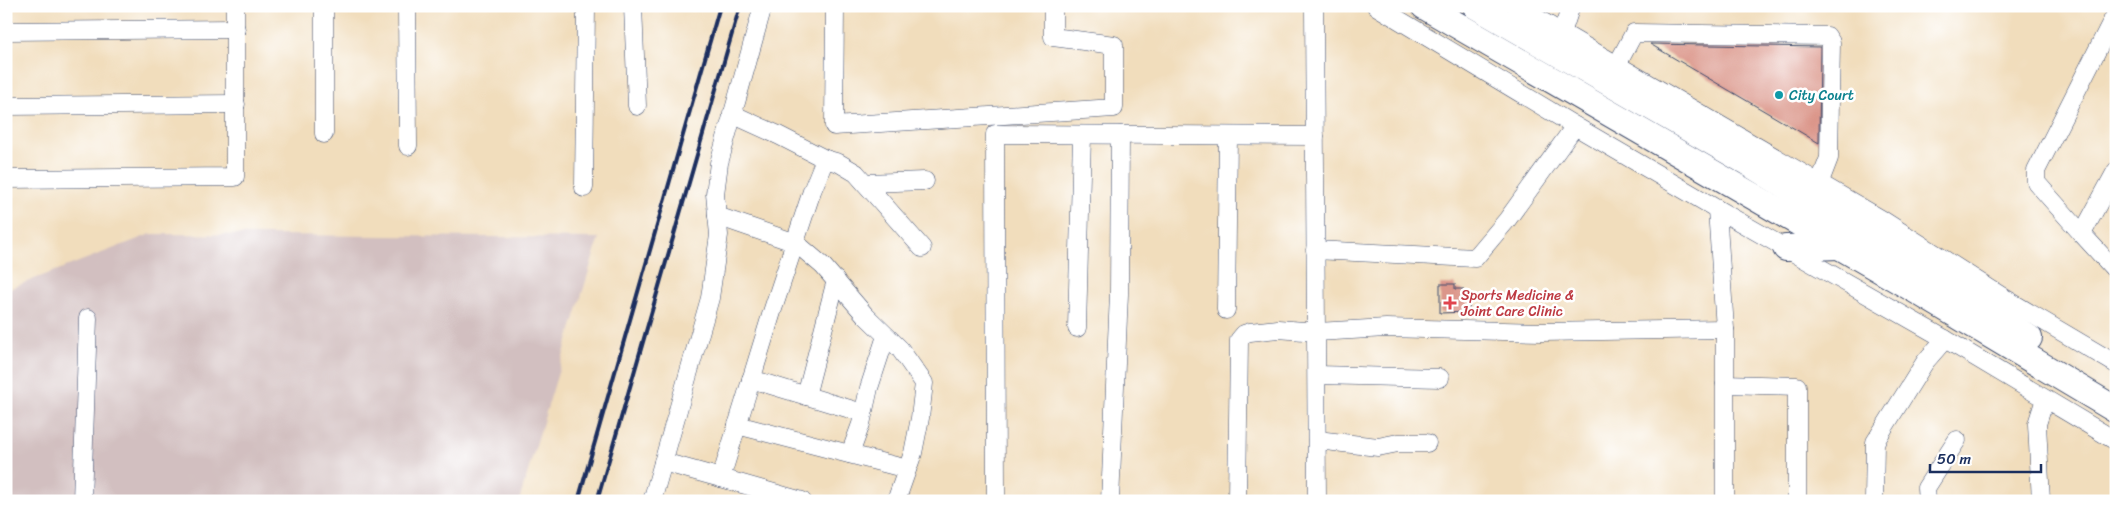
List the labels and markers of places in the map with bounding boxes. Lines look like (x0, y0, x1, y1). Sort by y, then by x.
place label: City Court (1789, 83, 1854, 108)
marker: City Court (1773, 89, 1785, 101)
place label: Sports Medicine & Joint Care Clinic (1460, 283, 1574, 324)
marker: Sports Medicine & Joint Care Clinic (1443, 296, 1457, 310)

